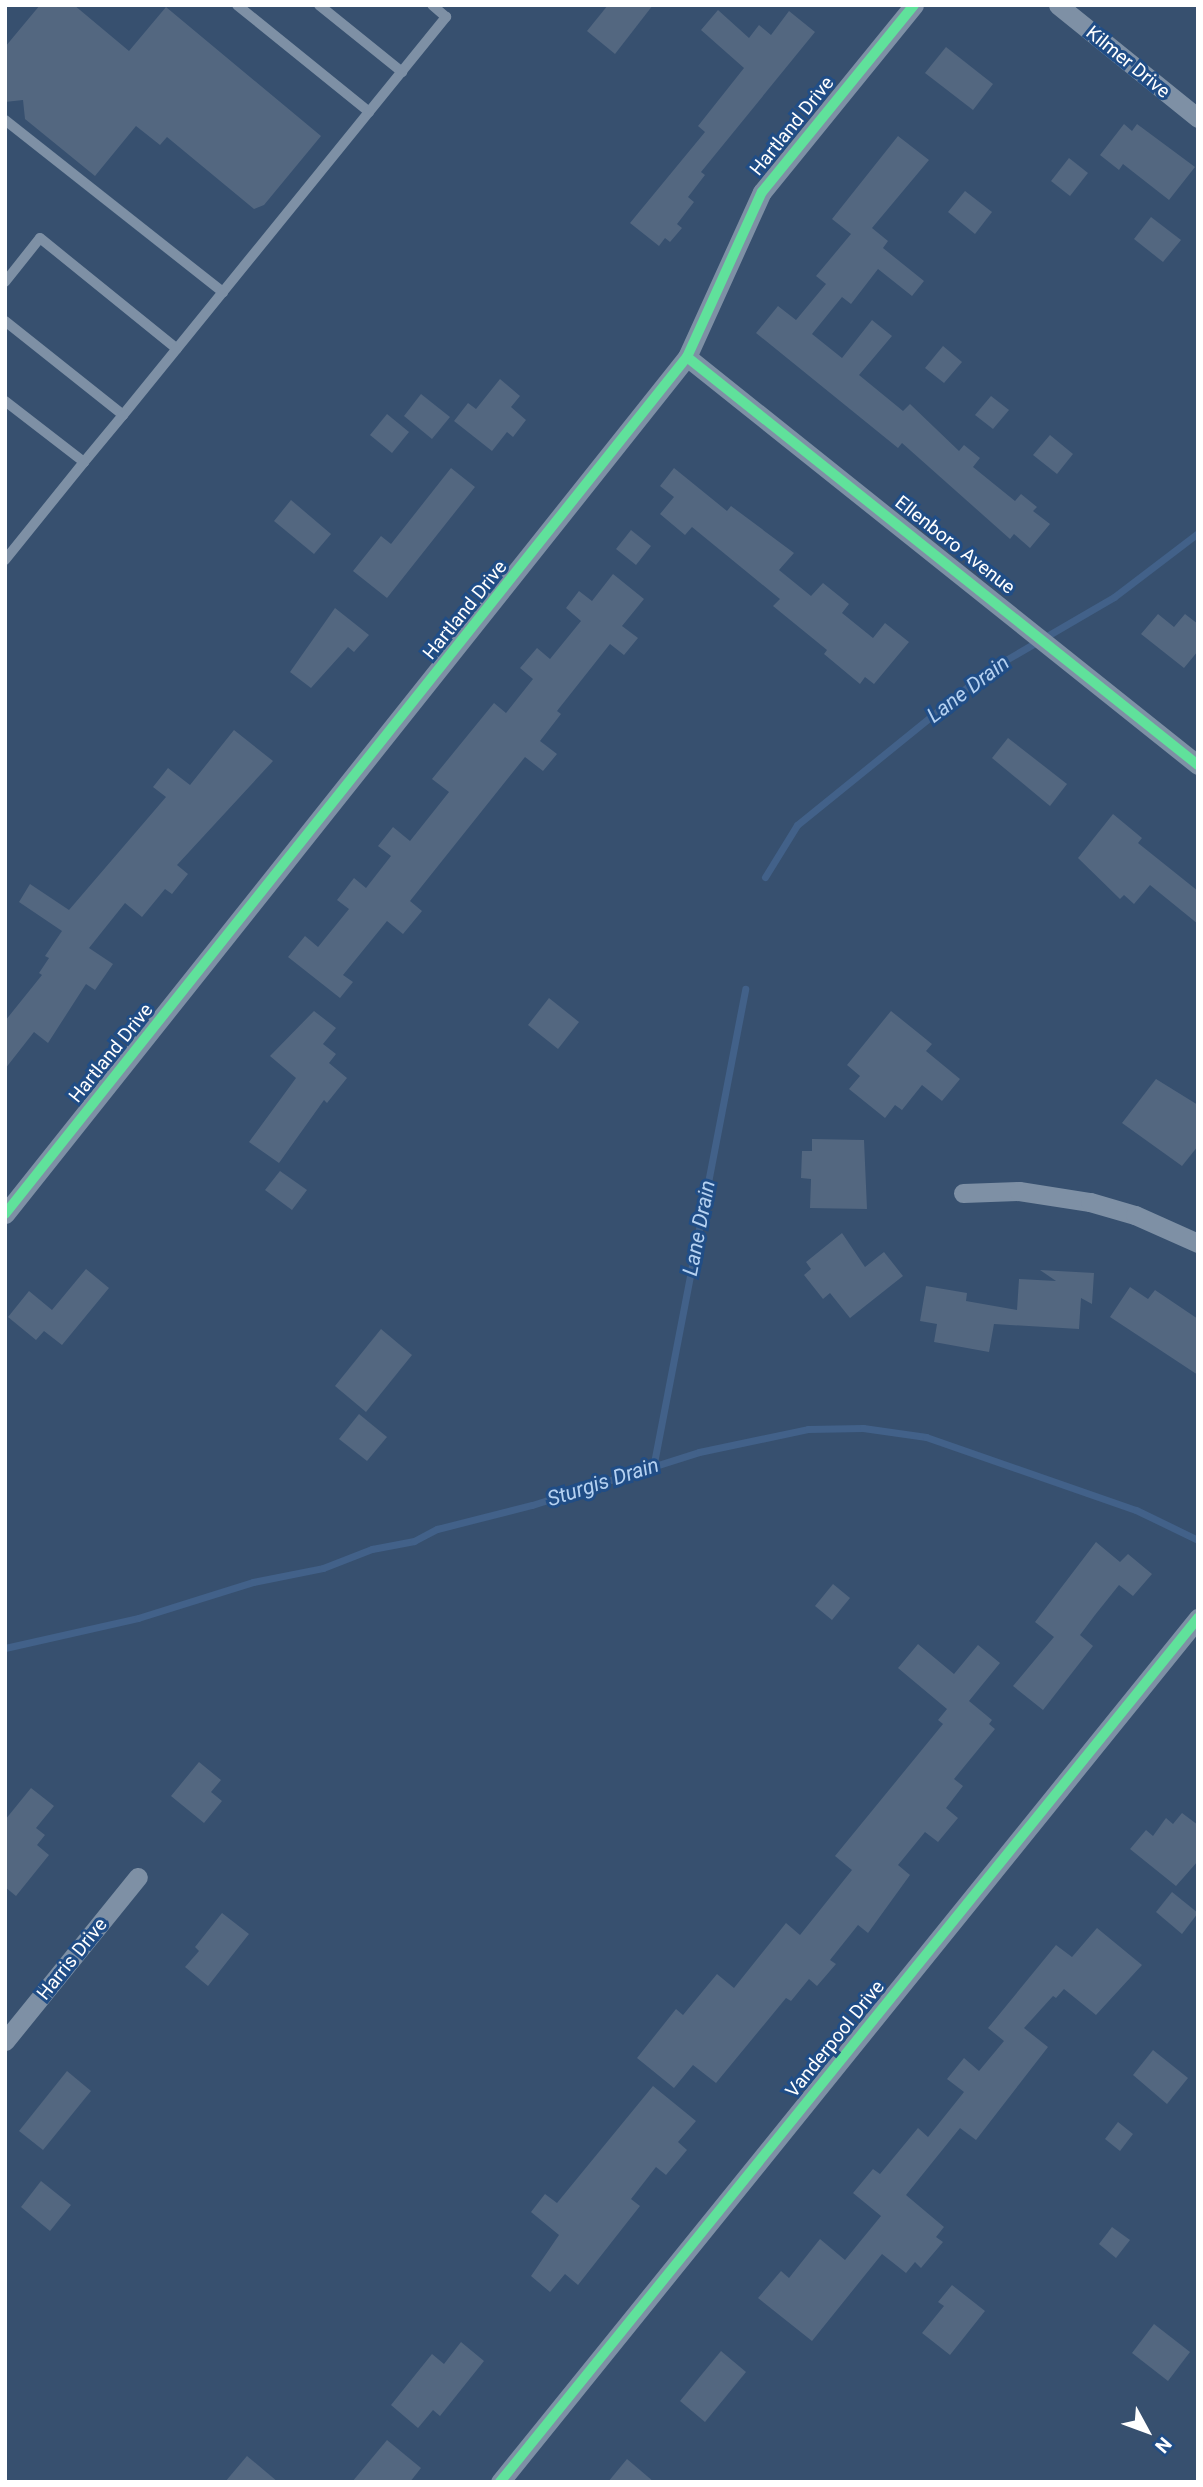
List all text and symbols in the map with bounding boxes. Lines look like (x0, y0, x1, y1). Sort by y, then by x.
street label: Kilmer Drive (1081, 21, 1175, 103)
street label: Hartland Drive (745, 72, 839, 180)
street label: Ellenboro Avenue (890, 491, 1020, 599)
street label: Hartland Drive (418, 556, 512, 664)
water label: Lane Drain (922, 650, 1014, 728)
street label: Hartland Drive (64, 999, 158, 1107)
water label: Lane Drain (677, 1178, 721, 1278)
water label: Sturgis Drain (544, 1452, 662, 1512)
street label: Harris Drive (32, 1914, 112, 2004)
street label: Vanderpool Drive (781, 1976, 889, 2102)
north arrow (1112, 2396, 1182, 2466)
text: N (1150, 2433, 1176, 2458)

